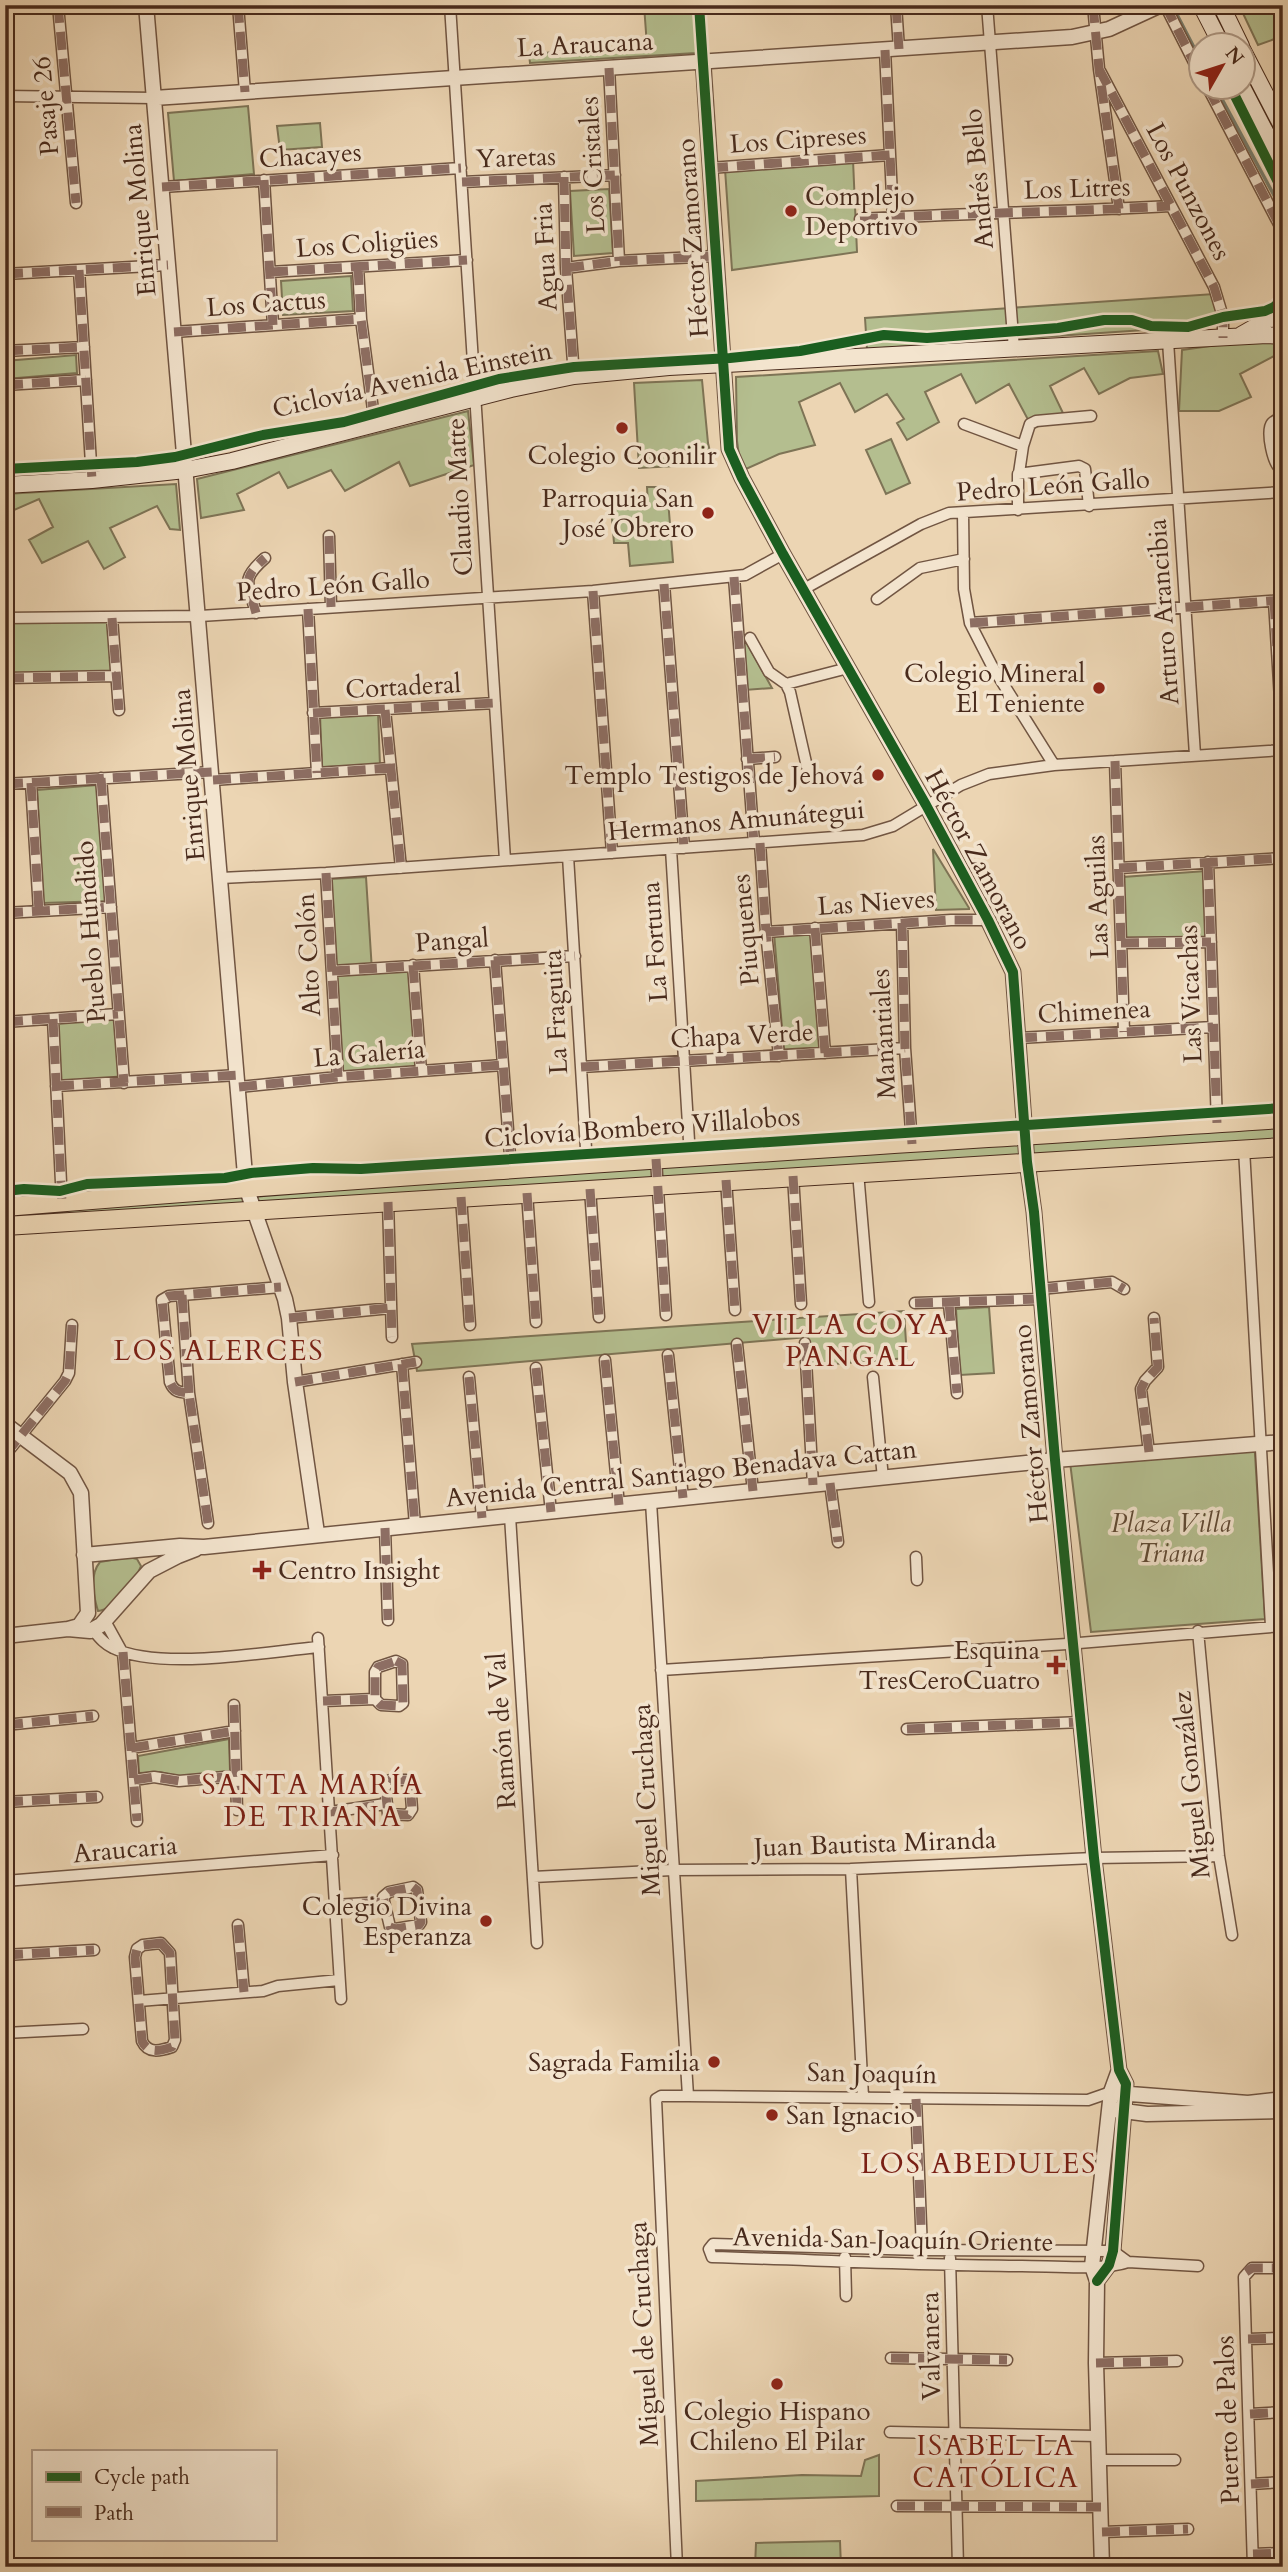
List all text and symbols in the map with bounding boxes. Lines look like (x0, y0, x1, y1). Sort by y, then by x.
street label: La Araucana (516, 23, 654, 66)
north arrow (1186, 32, 1256, 102)
text: N (1219, 41, 1250, 71)
street label: Pasaje 26 (24, 55, 67, 157)
street label: Los Cristales (571, 95, 614, 234)
street label: Andrés Bello (955, 107, 1002, 251)
street label: Los Punzones (1138, 116, 1239, 266)
street label: Los Cipreses (728, 117, 868, 162)
street label: Enrique Molina (115, 122, 164, 298)
street label: Chacayes (258, 134, 362, 177)
street label: Héctor Zamorano (668, 137, 717, 339)
street label: Yaretas (475, 139, 557, 176)
street label: Los Litres (1023, 169, 1131, 208)
place label: Complejo Deportivo (805, 179, 918, 244)
street label: Agua Fria (525, 202, 566, 312)
marker: Complejo Deportivo (783, 203, 799, 219)
street label: Los Coligües (295, 221, 439, 266)
street label: Los Cactus (205, 282, 327, 325)
street label: Ciclovía Avenida Einstein (269, 333, 555, 426)
street label: Claudio Matte (438, 417, 481, 577)
marker: Colegio Coonilir (614, 420, 630, 436)
place label: Colegio Coonilir (528, 438, 717, 473)
street label: Pedro León Gallo (955, 461, 1151, 510)
place label: Parroquia San José Obrero (542, 481, 694, 546)
marker: Parroquia San José Obrero (700, 505, 716, 521)
street label: Arturo Arancibia (1140, 518, 1187, 706)
street label: Pedro León Gallo (235, 561, 431, 610)
place label: Colegio Mineral El Teniente (904, 656, 1085, 721)
street label: Cortaderal (344, 666, 462, 707)
marker: Colegio Mineral El Teniente (1091, 680, 1107, 696)
street label: Enrique Molina (164, 687, 213, 863)
place label: Templo Testigos de Jehová (564, 758, 864, 793)
street label: Héctor Zamorano (916, 763, 1041, 956)
marker: Templo Testigos de Jehová (870, 767, 886, 783)
street label: Hermanos Amunátegui (606, 792, 866, 849)
street label: Las Aguilas (1078, 834, 1117, 959)
street label: Pueblo Hundido (67, 840, 114, 1024)
street label: Piuquenes (723, 873, 768, 987)
street label: La Fortuna (633, 880, 676, 1003)
street label: Las Nieves (816, 881, 936, 924)
street label: Alto Colón (288, 892, 329, 1018)
street label: Pangal (414, 920, 490, 961)
street label: Las Vicachas (1171, 924, 1210, 1064)
street label: La Fraguita (535, 949, 576, 1075)
street label: Manantiales (863, 968, 904, 1100)
street label: Chimenea (1037, 991, 1151, 1032)
street label: Chapa Verde (669, 1014, 815, 1057)
street label: La Galería (312, 1031, 426, 1076)
street label: Ciclovía Bombero Villalobos (483, 1099, 801, 1156)
district label: VILLA COYA PANGAL (752, 1306, 950, 1376)
street label: Héctor Zamorano (1004, 1323, 1057, 1525)
district label: LOS ALERCES (114, 1332, 324, 1370)
street label: Avenida Central Santiago Benadava Cattan (444, 1431, 919, 1516)
park label: Plaza Villa Triana (1111, 1506, 1231, 1571)
place label: Centro Insight (278, 1553, 440, 1588)
marker: Centro Insight (252, 1560, 272, 1580)
place label: Esquina TresCeroCuatro (859, 1633, 1040, 1698)
street label: Ramón de Val (479, 1651, 524, 1810)
marker: Esquina TresCeroCuatro (1046, 1655, 1066, 1675)
street label: Miguel González (1164, 1689, 1219, 1880)
street label: Miguel Cruchaga (624, 1703, 669, 1897)
district label: SANTA MARÍA DE TRIANA (202, 1766, 424, 1836)
street label: Juan Bautista Miranda (749, 1822, 997, 1865)
street label: Araucaria (71, 1828, 179, 1871)
place label: Colegio Divina Esperanza (302, 1889, 472, 1954)
marker: Colegio Divina Esperanza (478, 1913, 494, 1929)
place label: Sagrada Familia (528, 2045, 700, 2080)
marker: Sagrada Familia (706, 2054, 722, 2070)
street label: San Joaquín (807, 2055, 938, 2092)
place label: San Ignacio (786, 2098, 915, 2133)
marker: San Ignacio (764, 2107, 780, 2123)
district label: LOS ABEDULES (861, 2145, 1097, 2183)
street label: Avenida San Joaquín Oriente (732, 2219, 1054, 2260)
street label: Miguel de Cruchaga (620, 2220, 667, 2447)
street label: Valvanera (912, 2291, 949, 2401)
street label: Puerto de Palos (1207, 2335, 1248, 2505)
marker: Colegio Hispano Chileno El Pilar (769, 2376, 785, 2392)
place label: Colegio Hispano Chileno El Pilar (684, 2394, 870, 2459)
district label: ISABEL LA CATÓLICA (912, 2427, 1080, 2497)
legend (32, 2450, 276, 2540)
text: Cycle path (94, 2463, 190, 2492)
text: Path (94, 2499, 134, 2528)

